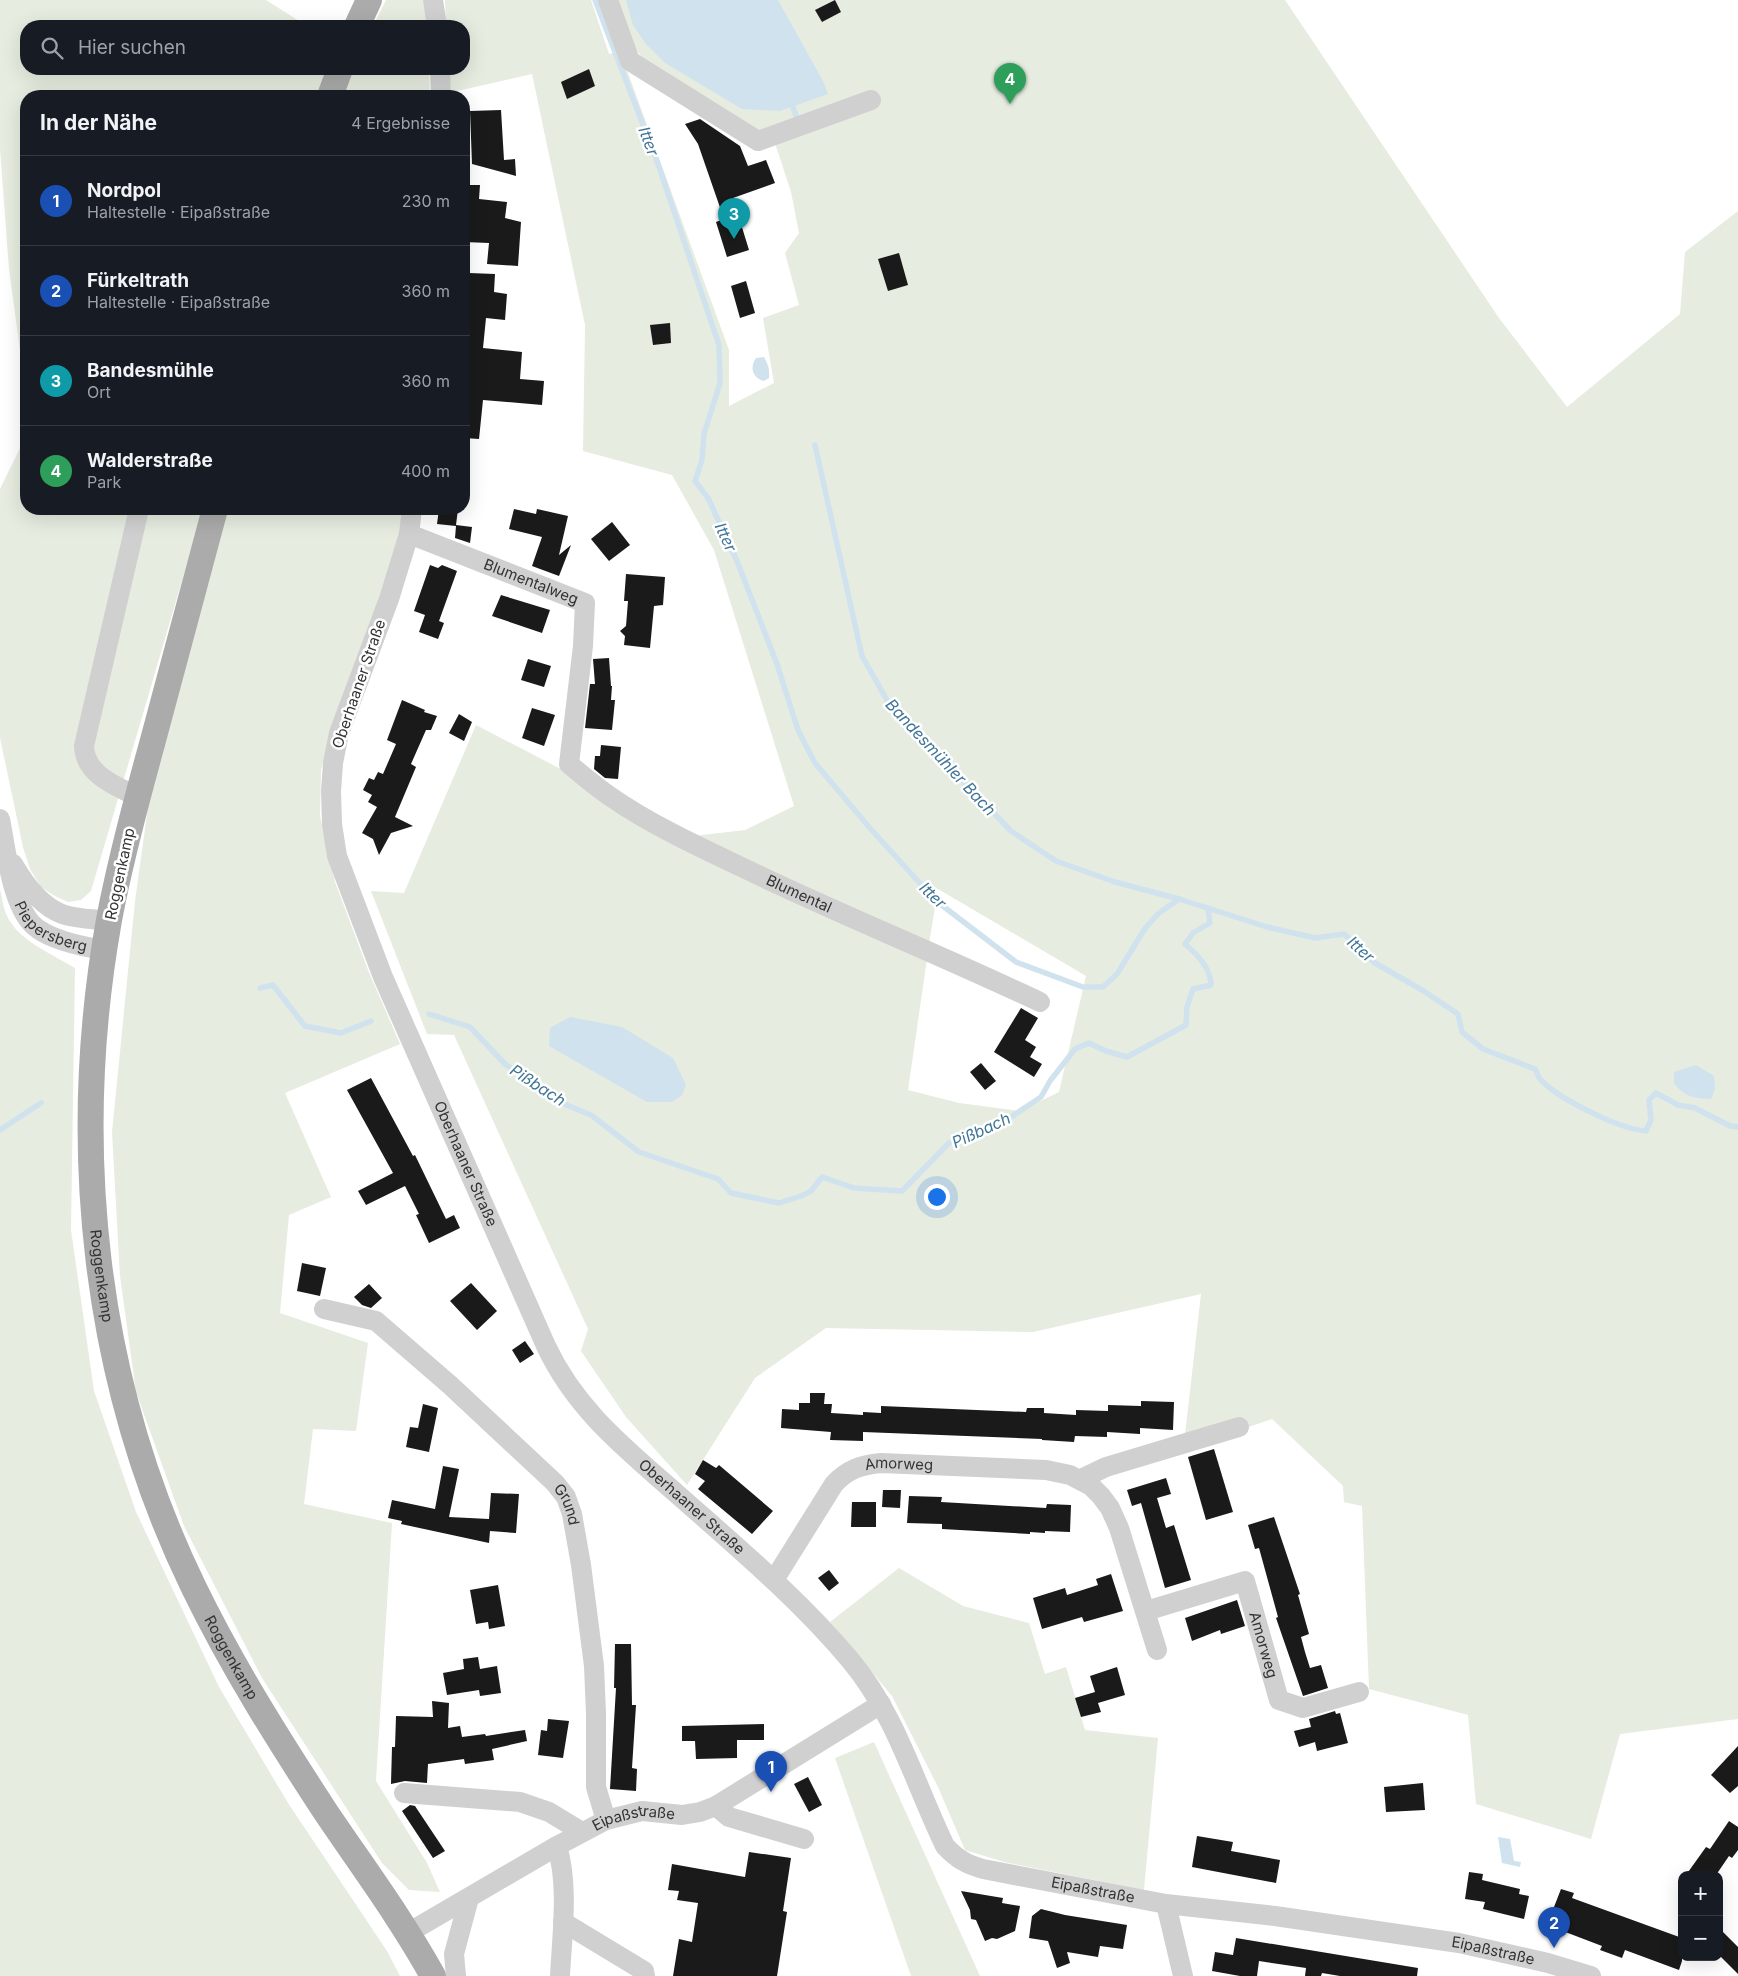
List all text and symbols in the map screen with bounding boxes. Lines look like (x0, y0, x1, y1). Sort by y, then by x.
search box (20, 20, 470, 75)
icon: search (38, 34, 66, 62)
text: Hier suchen (78, 36, 186, 59)
pin: 4 (994, 63, 1026, 104)
text: In der Nähe (40, 110, 157, 135)
text: 4 Ergebnisse (351, 113, 450, 133)
water label: Itter (634, 124, 664, 159)
text: Nordpol (87, 179, 161, 202)
text: 1 (53, 191, 59, 211)
text: 230 m (402, 191, 450, 211)
pin: 3 (718, 198, 750, 239)
text: Haltestelle · Eipaßstraße (87, 202, 270, 222)
text: Fürkeltrath (87, 269, 189, 292)
text: 2 (51, 281, 61, 301)
text: 360 m (402, 281, 450, 301)
text: Haltestelle · Eipaßstraße (87, 292, 270, 312)
text: Bandesmühle (87, 359, 214, 382)
text: 3 (51, 371, 61, 391)
text: 360 m (402, 371, 450, 391)
text: Ort (87, 382, 111, 402)
text: Walderstraße (87, 449, 213, 472)
text: 4 (51, 461, 61, 481)
text: 400 m (401, 461, 450, 481)
text: Park (87, 472, 121, 492)
water label: Itter (711, 519, 742, 556)
street label: Blumentalweg (481, 554, 581, 608)
street label: Oberhaaner Straße (328, 617, 389, 751)
water label: Bandesmühler Bach (882, 694, 1000, 820)
street label: Roggenkamp (101, 826, 139, 922)
street label: Blumental (763, 870, 835, 917)
water label: Itter (915, 877, 951, 913)
street label: Piepersberg (11, 898, 89, 956)
water label: Itter (1343, 932, 1379, 967)
water label: Pißbach (506, 1060, 570, 1110)
street label: Oberhaaner Straße (430, 1098, 502, 1229)
water label: Pißbach (949, 1108, 1013, 1152)
your location (924, 1184, 950, 1210)
street label: Roggenkamp (86, 1229, 118, 1324)
street label: Amorweg (863, 1453, 933, 1474)
street label: Oberhaaner Straße (635, 1455, 749, 1558)
street label: Grund (550, 1479, 584, 1527)
street label: Amorweg (1245, 1609, 1282, 1680)
street label: Roggenkamp (201, 1612, 263, 1703)
pin: 1 (755, 1751, 787, 1792)
street label: Eipaßstraße (589, 1801, 676, 1835)
map controls (1678, 1871, 1723, 1961)
button: + (1678, 1871, 1723, 1916)
street label: Eipaßstraße (1050, 1872, 1136, 1907)
pin: 2 (1538, 1907, 1570, 1948)
button: − (1678, 1916, 1723, 1961)
street label: Eipaßstraße (1450, 1932, 1537, 1969)

